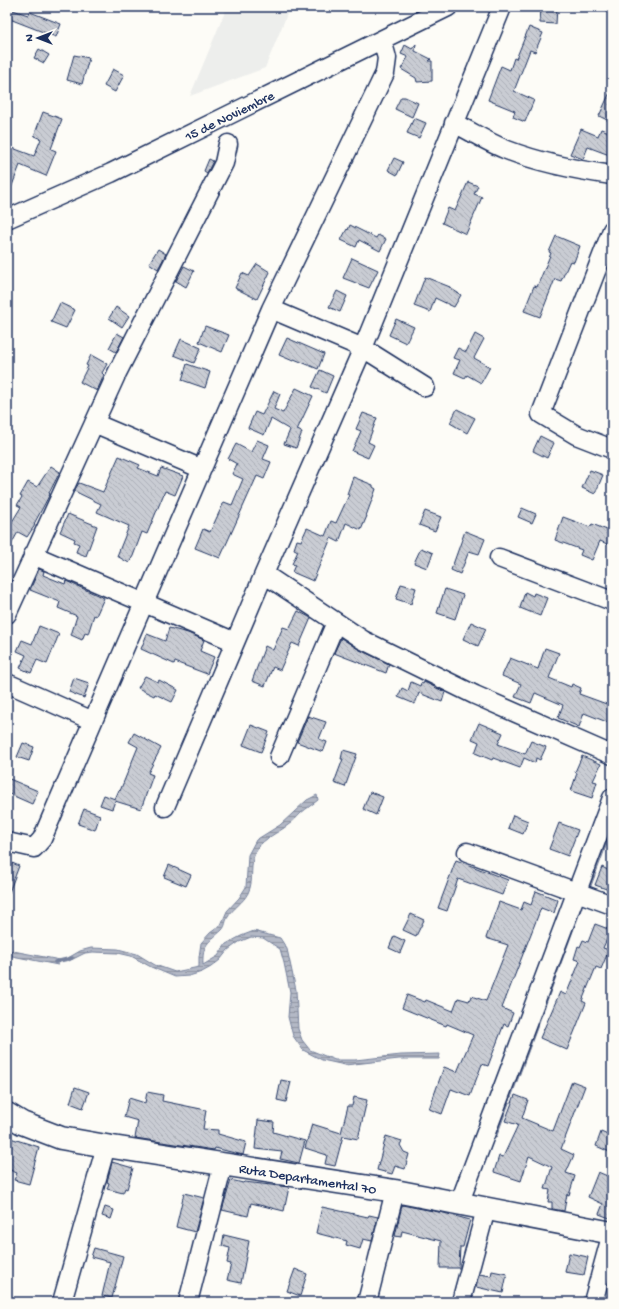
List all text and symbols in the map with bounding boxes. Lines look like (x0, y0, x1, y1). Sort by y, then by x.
north arrow (18, 18, 58, 58)
text: N (24, 34, 36, 42)
street label: 15 de Noviembre (182, 88, 278, 147)
street label: Ruta Departamental 70 (238, 1161, 378, 1200)

